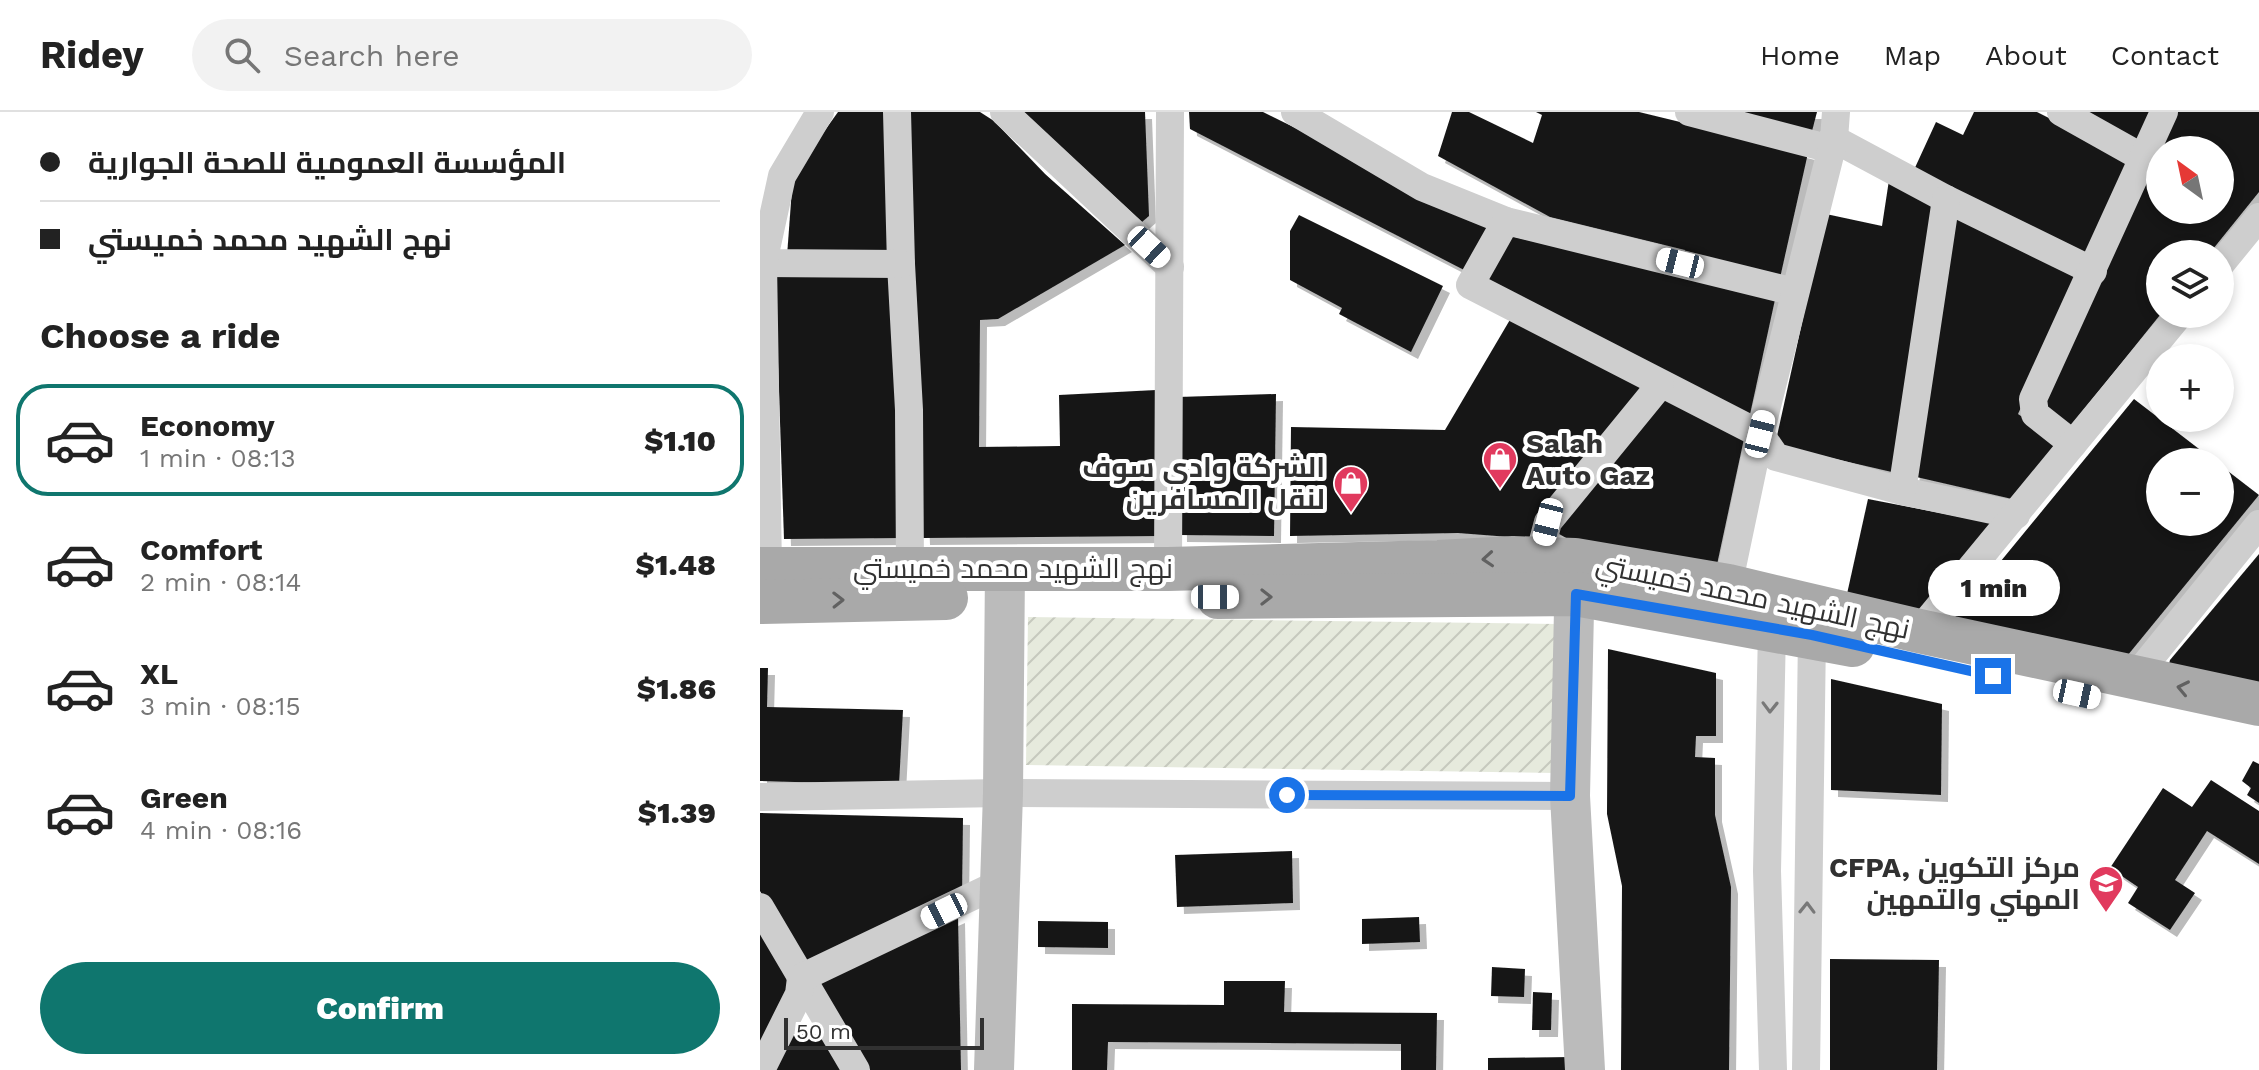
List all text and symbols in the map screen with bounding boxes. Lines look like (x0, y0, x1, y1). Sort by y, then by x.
search box (192, 19, 752, 91)
text: Ridey (40, 33, 144, 77)
icon: search (220, 33, 264, 77)
text: Search here (284, 38, 460, 73)
text: Home (1760, 39, 1840, 72)
text: Map (1884, 39, 1941, 72)
text: About (1985, 39, 2067, 72)
text: Contact (2111, 39, 2219, 72)
north arrow (2146, 136, 2234, 224)
map controls (2146, 136, 2234, 536)
text: المؤسسة العمومية للصحة الجوارية (88, 145, 566, 180)
text: نهج الشهيد محمد خميستي (88, 222, 452, 257)
car (1123, 222, 1175, 272)
button: layers (2146, 240, 2234, 328)
car (1654, 246, 1706, 280)
text: Choose a ride (40, 315, 280, 357)
button: + (2146, 344, 2234, 432)
icon: car (44, 404, 116, 476)
text: Economy (140, 408, 275, 443)
car (1743, 408, 1777, 460)
text: $1.10 (644, 423, 716, 458)
place label: Salah Auto Gaz (1526, 427, 1650, 492)
shop icon: Salah Auto Gaz (1481, 440, 1519, 490)
text: 1 min · 08:13 (140, 443, 296, 473)
button: − (2146, 448, 2234, 536)
place label: الشركة وادي سوف لنقل المسافرين (1082, 451, 1325, 516)
shop icon: الشركة وادي سوف لنقل المسافرين (1332, 464, 1370, 514)
car (1531, 496, 1565, 548)
icon: car (44, 528, 116, 600)
text: Comfort (140, 532, 262, 567)
text: $1.48 (636, 547, 716, 582)
street label: نهج الشهيد محمد خميستي (1592, 547, 1913, 651)
one-way arrow (1481, 550, 1494, 567)
street label: نهج الشهيد محمد خميستي (853, 552, 1173, 590)
callout: 1 min (1927, 560, 2059, 616)
text: 2 min · 08:14 (140, 567, 301, 597)
text: 1 min (1961, 573, 2027, 603)
car (1191, 585, 1239, 609)
one-way arrow (1260, 588, 1273, 606)
one-way arrow (832, 591, 845, 609)
icon: car (44, 652, 116, 724)
text: XL (140, 656, 178, 691)
route end (1975, 658, 2011, 694)
text: $1.86 (637, 671, 716, 706)
car (2051, 677, 2103, 711)
one-way arrow (2176, 680, 2190, 697)
text: 3 min · 08:15 (140, 691, 301, 721)
one-way arrow (1762, 701, 1779, 714)
icon: car (44, 776, 116, 848)
route start (1269, 777, 1305, 813)
text: Green (140, 780, 228, 815)
text: $1.39 (638, 795, 716, 830)
text: 4 min · 08:16 (140, 815, 302, 845)
place label: CFPA, مركز التكوين المهني والتمهين (1829, 851, 2080, 922)
school or university icon: CFPA, مركز التكوين المهني والتمهين (2087, 864, 2125, 914)
car (917, 890, 971, 932)
one-way arrow (1798, 901, 1816, 914)
button: Confirm (40, 962, 720, 1054)
scale bar (784, 1014, 984, 1050)
text: 50 m (796, 1019, 851, 1044)

